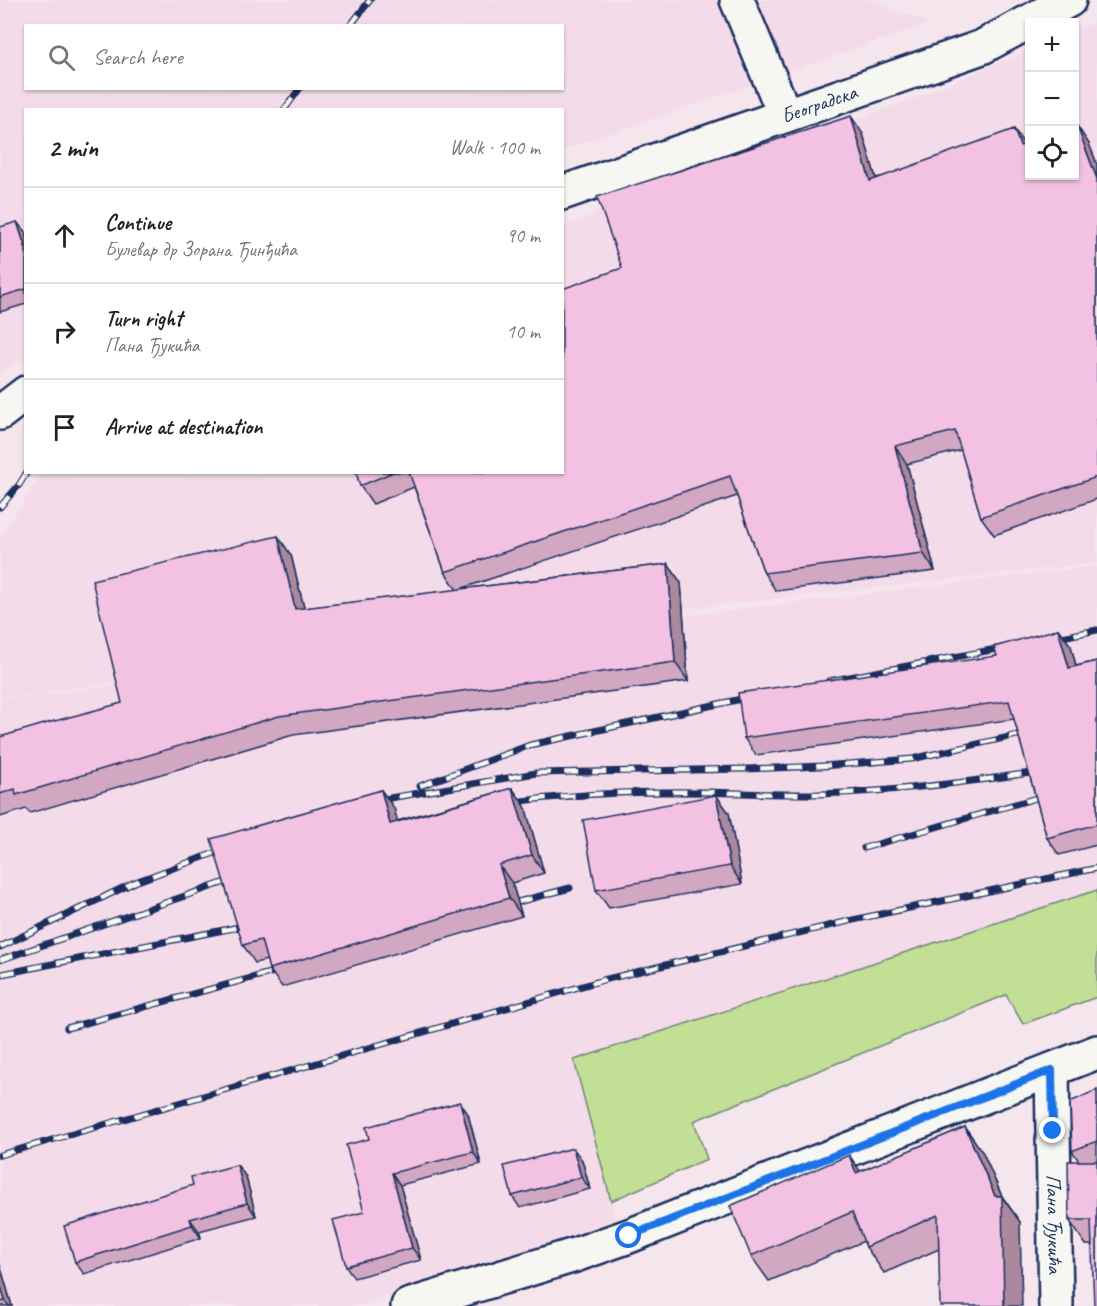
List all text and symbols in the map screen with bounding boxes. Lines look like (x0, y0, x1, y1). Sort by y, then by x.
map controls (1025, 18, 1079, 180)
button: + (1025, 18, 1079, 72)
search box (24, 24, 564, 90)
icon: search (45, 41, 78, 74)
text: Search here (93, 43, 183, 71)
button: − (1025, 72, 1079, 126)
street label: Београдска (778, 78, 862, 129)
button: locate (1025, 126, 1079, 180)
text: 2 min (48, 131, 98, 164)
text: Walk · 100 m (450, 135, 540, 160)
text: Continue (105, 209, 171, 237)
icon: ahead (48, 219, 81, 252)
text: 90 m (506, 223, 540, 248)
text: Булевар др Зорана Ђинђића (105, 237, 297, 262)
text: Turn right (105, 305, 182, 333)
icon: right (48, 315, 81, 348)
text: 10 m (506, 319, 540, 344)
text: Пана Ђукића (105, 333, 200, 358)
icon: arrive (48, 411, 81, 444)
text: Arrive at destination (105, 413, 262, 441)
route end (1039, 1117, 1065, 1143)
street label: Пана Ђукића (1041, 1174, 1068, 1276)
route start (615, 1222, 641, 1248)

